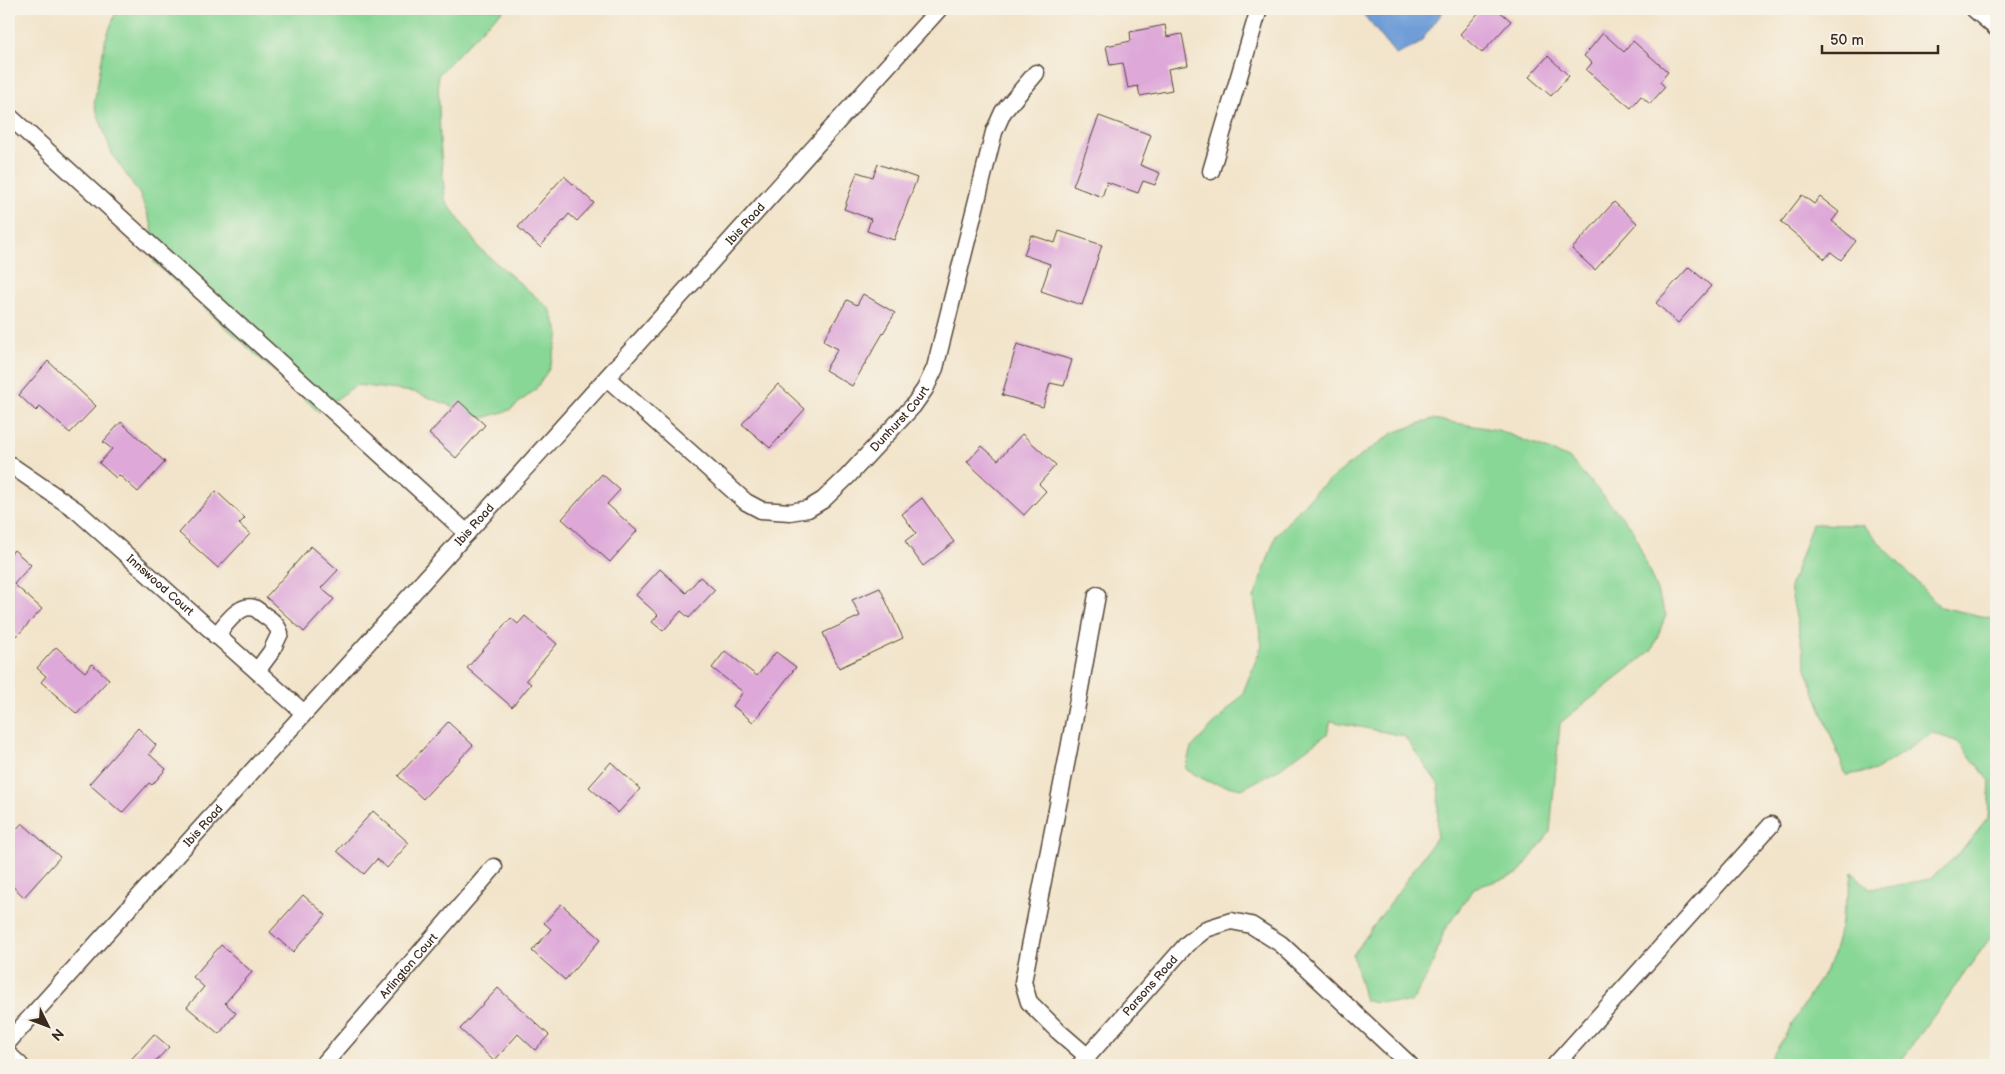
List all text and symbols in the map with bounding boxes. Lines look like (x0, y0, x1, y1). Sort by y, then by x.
scale bar (1822, 22, 1939, 54)
text: 50 m (1830, 31, 1864, 50)
street label: Ibis Road (723, 200, 769, 248)
street label: Dunhurst Court (867, 384, 933, 455)
street label: Ibis Road (452, 501, 498, 549)
street label: Innswood Court (123, 551, 197, 619)
street label: Ibis Road (181, 802, 226, 850)
street label: Arlington Court (377, 930, 441, 1002)
street label: Parsons Road (1120, 952, 1181, 1019)
north arrow (22, 1002, 72, 1052)
text: N (47, 1025, 67, 1044)

